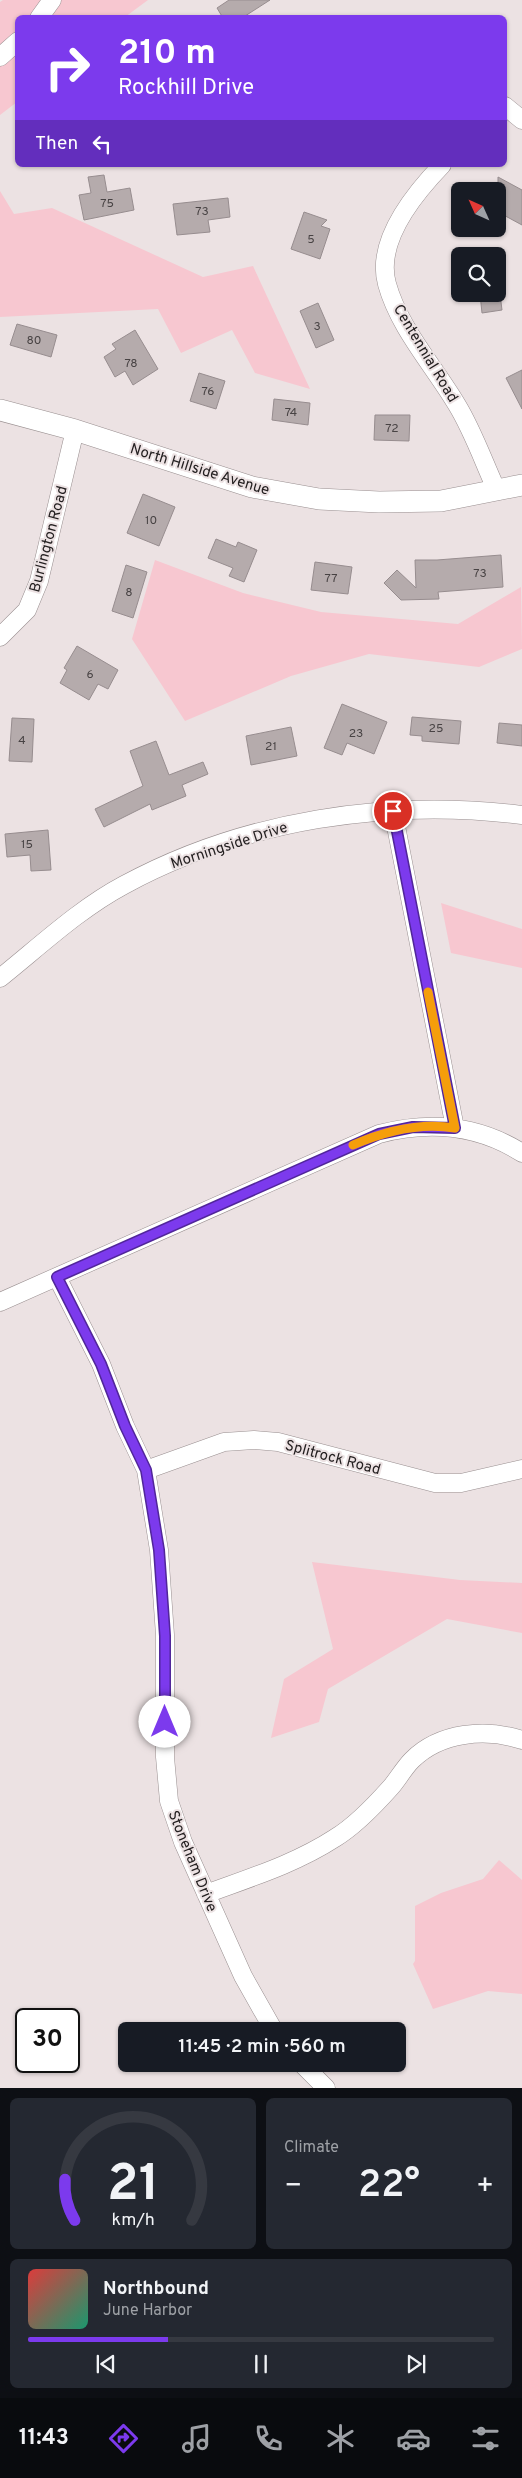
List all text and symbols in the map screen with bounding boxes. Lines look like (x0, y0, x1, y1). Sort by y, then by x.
text: 210 m (118, 32, 216, 76)
icon: right (35, 35, 100, 100)
text: Rockhill Drive (118, 75, 254, 102)
icon: left (88, 130, 116, 158)
text: Then (35, 132, 78, 156)
north arrow (451, 182, 506, 238)
map controls (451, 182, 506, 302)
house number: 75 (100, 196, 114, 212)
house number: 73 (195, 204, 209, 220)
house number: 5 (307, 232, 315, 248)
button: search (451, 247, 506, 302)
street label: Centennial Road (388, 301, 461, 406)
house number: 3 (313, 319, 321, 335)
house number: 80 (27, 333, 41, 349)
house number: 78 (124, 356, 138, 372)
house number: 76 (202, 384, 214, 400)
house number: 74 (285, 405, 297, 421)
house number: 72 (385, 421, 399, 437)
street label: North Hillside Avenue (127, 440, 272, 501)
street label: Burlington Road (26, 484, 73, 595)
house number: 10 (145, 513, 157, 529)
house number: 73 (473, 566, 487, 582)
house number: 77 (325, 571, 337, 587)
house number: 8 (125, 585, 133, 601)
house number: 6 (86, 667, 94, 683)
house number: 25 (429, 721, 443, 737)
house number: 23 (349, 726, 363, 742)
house number: 4 (18, 733, 26, 749)
house number: 21 (265, 739, 277, 755)
pin (372, 790, 414, 832)
icon: arrive (379, 797, 407, 825)
street label: Morningside Drive (169, 819, 290, 874)
house number: 15 (21, 837, 33, 853)
street label: Splitrock Road (283, 1437, 382, 1480)
position arrow (138, 1695, 190, 1747)
street label: Stoneham Drive (163, 1808, 221, 1915)
speed limit sign: 30 (15, 2008, 80, 2073)
text: 11:45 · 2 min · 560 m (178, 2035, 346, 2059)
text: Climate (284, 2138, 339, 2158)
text: 21 (107, 2153, 159, 2219)
text: 22° (358, 2162, 420, 2211)
text: − (284, 2169, 302, 2205)
text: + (476, 2169, 494, 2205)
text: km/h (111, 2209, 155, 2232)
text: Northbound (103, 2277, 209, 2301)
text: June Harbor (103, 2301, 192, 2321)
icon: previous (92, 2350, 120, 2378)
icon: pause (247, 2350, 275, 2378)
icon: next (402, 2350, 430, 2378)
icon: directions (106, 2421, 141, 2456)
icon: music (179, 2421, 214, 2456)
icon: phone (251, 2421, 286, 2456)
icon: climate (323, 2421, 358, 2456)
icon: car (396, 2421, 431, 2456)
icon: filters (468, 2421, 503, 2456)
text: 11:43 (19, 2425, 69, 2452)

